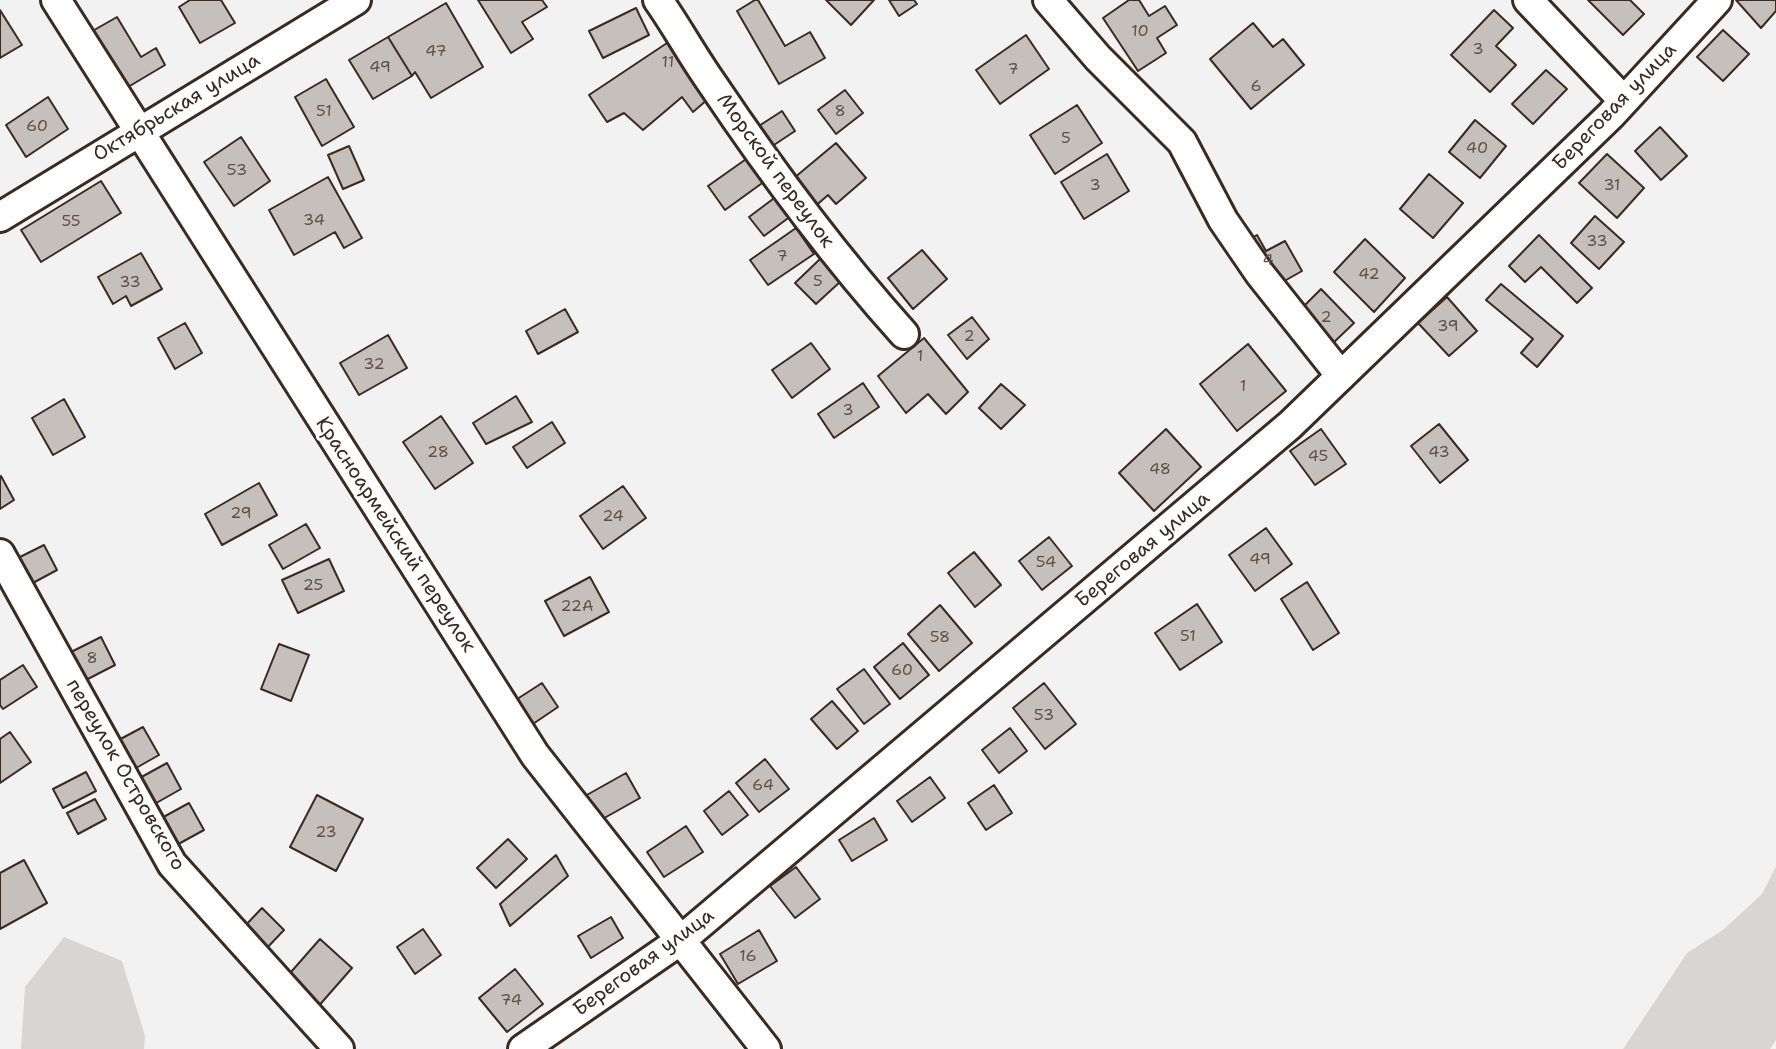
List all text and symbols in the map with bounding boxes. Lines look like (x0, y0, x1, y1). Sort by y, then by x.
house number: 10 (1131, 22, 1149, 42)
street label: Береговая улица (1548, 38, 1682, 176)
house number: 3 (1472, 40, 1484, 60)
house number: 47 (425, 42, 447, 62)
street label: Октябрьская улица (89, 49, 265, 167)
house number: 11 (662, 53, 674, 73)
house number: 49 (369, 58, 391, 78)
house number: 7 (1007, 60, 1019, 80)
house number: 6 (1250, 77, 1262, 97)
street label: Морской переулок (711, 89, 839, 253)
house number: 51 (316, 102, 332, 122)
house number: 8 (834, 102, 846, 122)
house number: 60 (26, 117, 48, 137)
house number: 5 (1061, 129, 1071, 149)
house number: 40 (1466, 139, 1488, 159)
house number: 53 (227, 161, 247, 181)
house number: 3 (1089, 176, 1101, 196)
house number: 31 (1603, 176, 1621, 196)
house number: 34 (303, 211, 325, 231)
house number: 55 (61, 212, 81, 232)
house number: 33 (1586, 232, 1608, 252)
house number: 7 (776, 247, 788, 267)
house number: 4 (1262, 251, 1274, 271)
house number: 42 (1358, 265, 1380, 285)
house number: 5 (813, 272, 823, 292)
house number: 33 (119, 273, 141, 293)
house number: 2 (1320, 308, 1332, 328)
house number: 39 (1437, 317, 1459, 337)
house number: 2 (963, 327, 975, 347)
house number: 1 (917, 347, 923, 367)
house number: 32 (363, 355, 385, 375)
house number: 1 (1240, 377, 1246, 397)
house number: 3 (842, 401, 854, 421)
street label: Красноармейский переулок (310, 413, 480, 657)
house number: 28 (427, 443, 449, 463)
house number: 43 (1428, 443, 1450, 463)
house number: 45 (1308, 447, 1328, 467)
house number: 48 (1149, 460, 1171, 480)
street label: Береговая улица (1071, 487, 1215, 613)
house number: 29 (230, 504, 252, 524)
house number: 24 (602, 507, 624, 527)
house number: 49 (1249, 550, 1271, 570)
house number: 54 (1036, 553, 1056, 573)
house number: 25 (303, 576, 323, 596)
house number: 22А (560, 597, 594, 617)
house number: 51 (1180, 627, 1196, 647)
house number: 58 (930, 628, 950, 648)
house number: 8 (86, 649, 98, 669)
house number: 60 (891, 661, 913, 681)
street label: переулок Островского (60, 675, 190, 875)
house number: 53 (1034, 706, 1054, 726)
house number: 64 (752, 776, 774, 796)
house number: 23 (315, 823, 337, 843)
street label: Береговая улица (569, 904, 719, 1022)
house number: 16 (739, 947, 757, 967)
house number: 74 (500, 991, 522, 1011)

